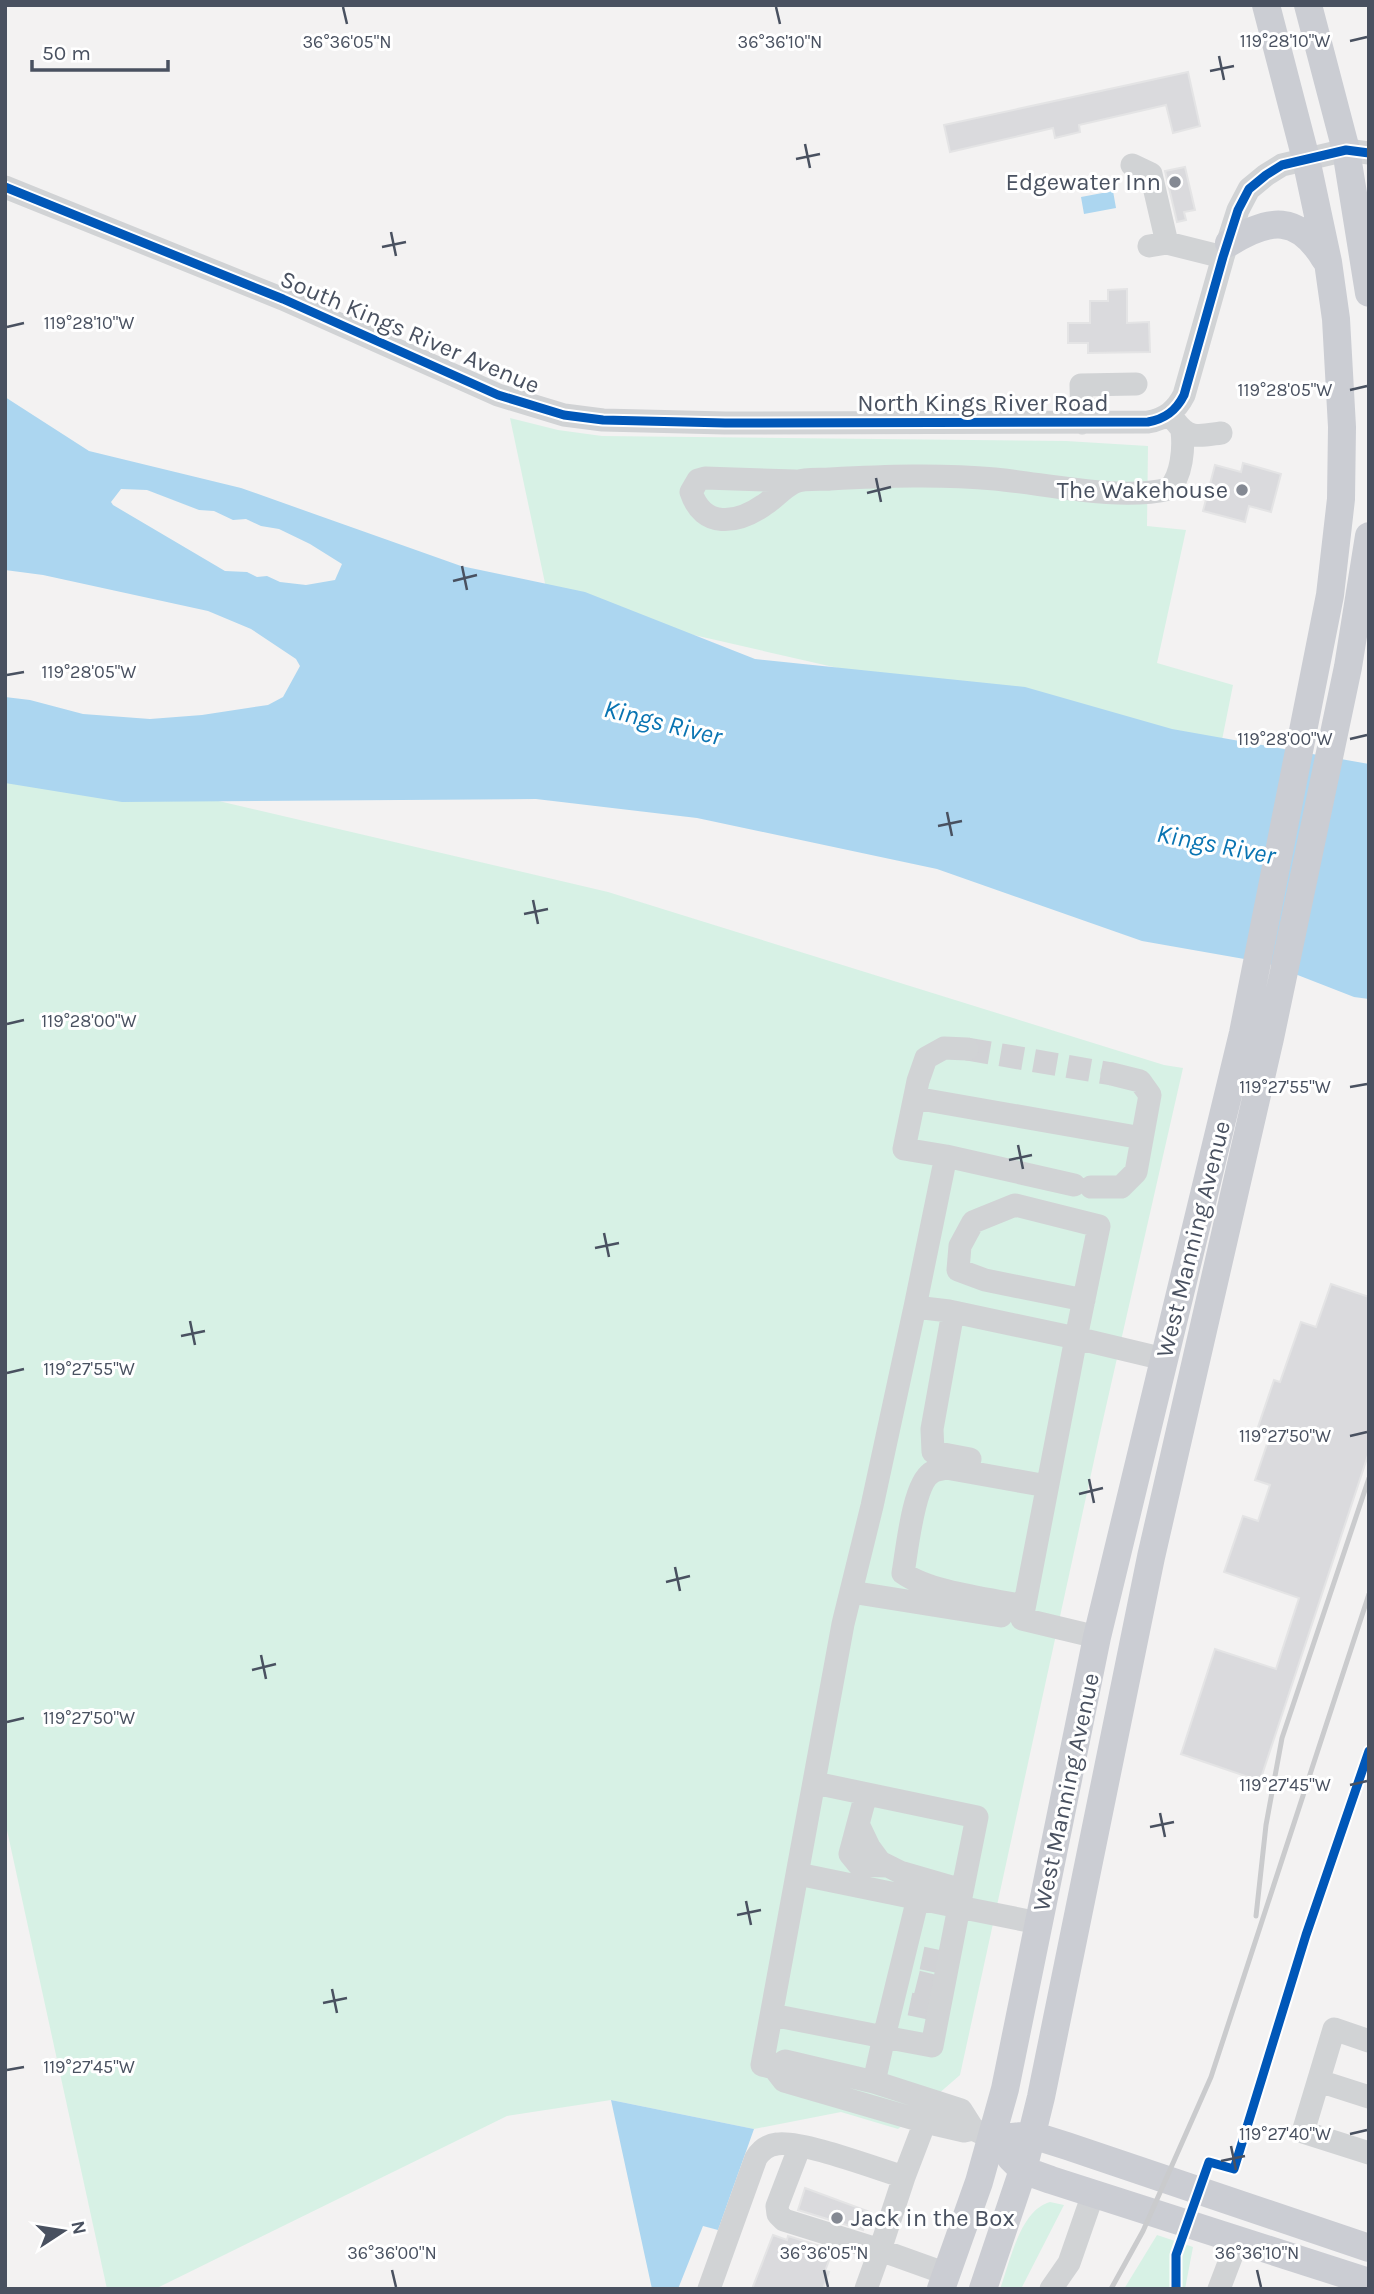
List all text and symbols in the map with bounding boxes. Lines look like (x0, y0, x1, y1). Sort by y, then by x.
scale bar (32, 28, 168, 72)
text: 119°28'10"W (1240, 30, 1330, 52)
text: 36°36'05"N (302, 31, 392, 53)
text: 36°36'10"N (738, 31, 822, 53)
text: 50 m (42, 41, 91, 65)
place label: Edgewater Inn (1005, 168, 1161, 196)
marker: Edgewater Inn (1167, 174, 1183, 190)
street label: South Kings River Avenue (276, 265, 544, 399)
text: 119°28'10"W (44, 312, 134, 334)
text: 119°28'05"W (1238, 379, 1332, 401)
street label: North Kings River Road (857, 389, 1109, 417)
place label: The Wakehouse (1057, 476, 1228, 504)
marker: The Wakehouse (1234, 482, 1250, 498)
text: 119°28'05"W (42, 661, 136, 683)
water label: Kings River (601, 693, 726, 752)
text: 119°28'00"W (1237, 728, 1333, 750)
water label: Kings River (1154, 818, 1279, 871)
text: 119°28'00"W (41, 1010, 137, 1032)
text: 119°27'55"W (1239, 1076, 1331, 1098)
street label: West Manning Avenue (1150, 1118, 1236, 1360)
text: 119°27'55"W (43, 1358, 135, 1380)
text: 119°27'50"W (1239, 1425, 1331, 1447)
street label: West Manning Avenue (1027, 1670, 1105, 1914)
text: 119°27'50"W (43, 1707, 135, 1729)
text: 119°27'45"W (1239, 1774, 1331, 1796)
text: 119°27'45"W (43, 2056, 135, 2078)
text: 119°27'40"W (1239, 2123, 1331, 2145)
north arrow (28, 2196, 98, 2266)
place label: Jack in the Box (851, 2204, 1015, 2232)
marker: Jack in the Box (829, 2210, 845, 2226)
text: N (66, 2219, 91, 2237)
text: 36°36'00"N (347, 2242, 437, 2264)
text: 36°36'05"N (779, 2242, 869, 2264)
text: 36°36'10"N (1215, 2242, 1299, 2264)

